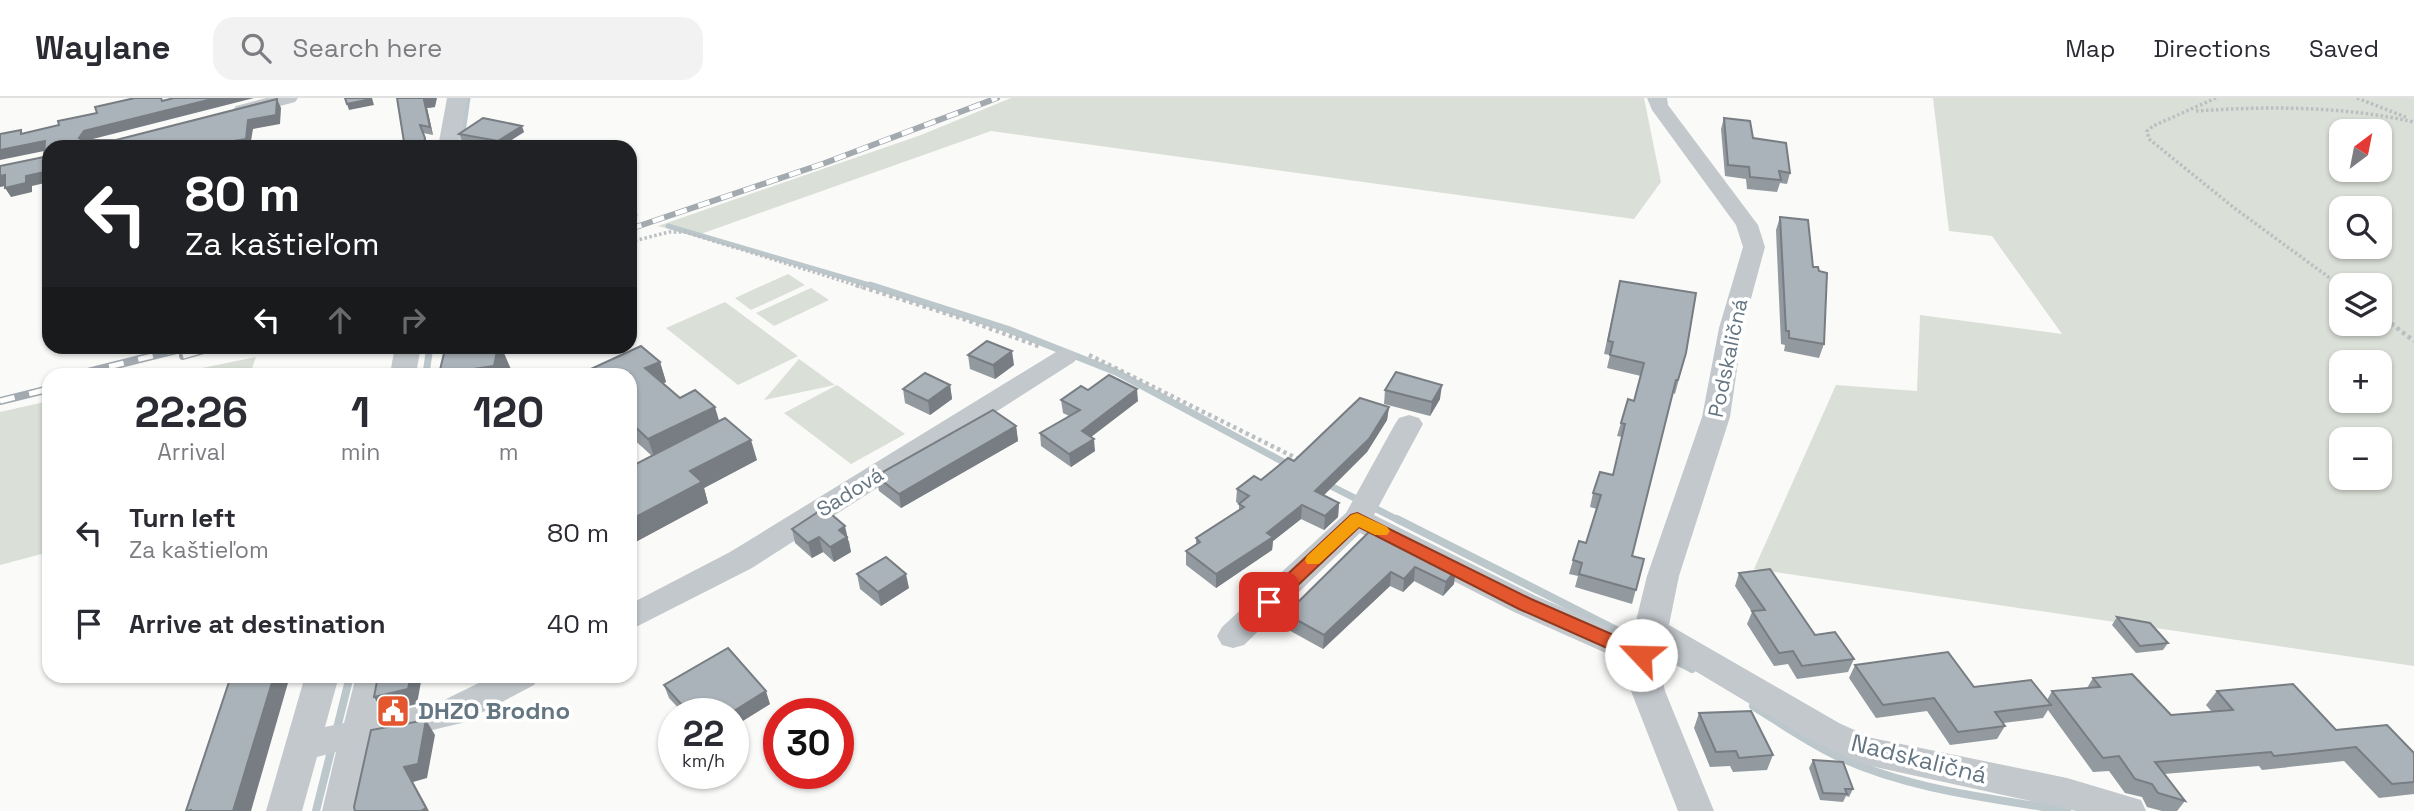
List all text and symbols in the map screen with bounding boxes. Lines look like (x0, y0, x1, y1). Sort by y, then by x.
search box (213, 17, 703, 80)
text: Waylane (35, 27, 171, 69)
icon: search (237, 29, 275, 67)
text: Search here (293, 31, 442, 65)
text: Map (2065, 33, 2115, 64)
text: Directions (2153, 33, 2271, 64)
text: Saved (2309, 33, 2379, 64)
north arrow (2329, 119, 2392, 182)
map controls (2329, 119, 2392, 490)
text: 80 m (185, 163, 300, 225)
icon: left (70, 168, 161, 259)
button: search (2329, 196, 2392, 259)
text: Za kaštieľom (185, 224, 379, 264)
button: layers (2329, 273, 2392, 336)
street label: Podskaličná (1702, 296, 1753, 420)
icon: left (248, 301, 286, 339)
icon: ahead (321, 301, 359, 339)
icon: right (394, 301, 432, 339)
button: + (2329, 350, 2392, 413)
text: 22:26 (135, 386, 248, 439)
text: 1 (351, 386, 370, 439)
text: 120 (473, 386, 544, 439)
button: − (2329, 427, 2392, 490)
text: Arrival (157, 437, 226, 467)
text: min (341, 437, 380, 467)
text: m (499, 437, 519, 467)
street label: Sadová (811, 461, 888, 523)
text: Turn left (129, 501, 236, 535)
icon: left (70, 514, 108, 552)
text: 80 m (547, 516, 609, 550)
text: Za kaštieľom (129, 535, 269, 565)
pin (1239, 572, 1299, 632)
icon: arrive (1250, 583, 1288, 621)
icon: arrive (70, 605, 108, 643)
text: Arrive at destination (129, 607, 386, 641)
text: 40 m (547, 607, 609, 641)
position arrow (1604, 618, 1678, 692)
public building icon: DHZO Brodno (374, 692, 412, 730)
place label: DHZO Brodno (418, 695, 570, 726)
speed limit sign: 30 (763, 698, 854, 789)
text: 22 (683, 712, 724, 756)
street label: Nadskaličná (1848, 727, 1990, 790)
text: km/h (682, 749, 725, 772)

